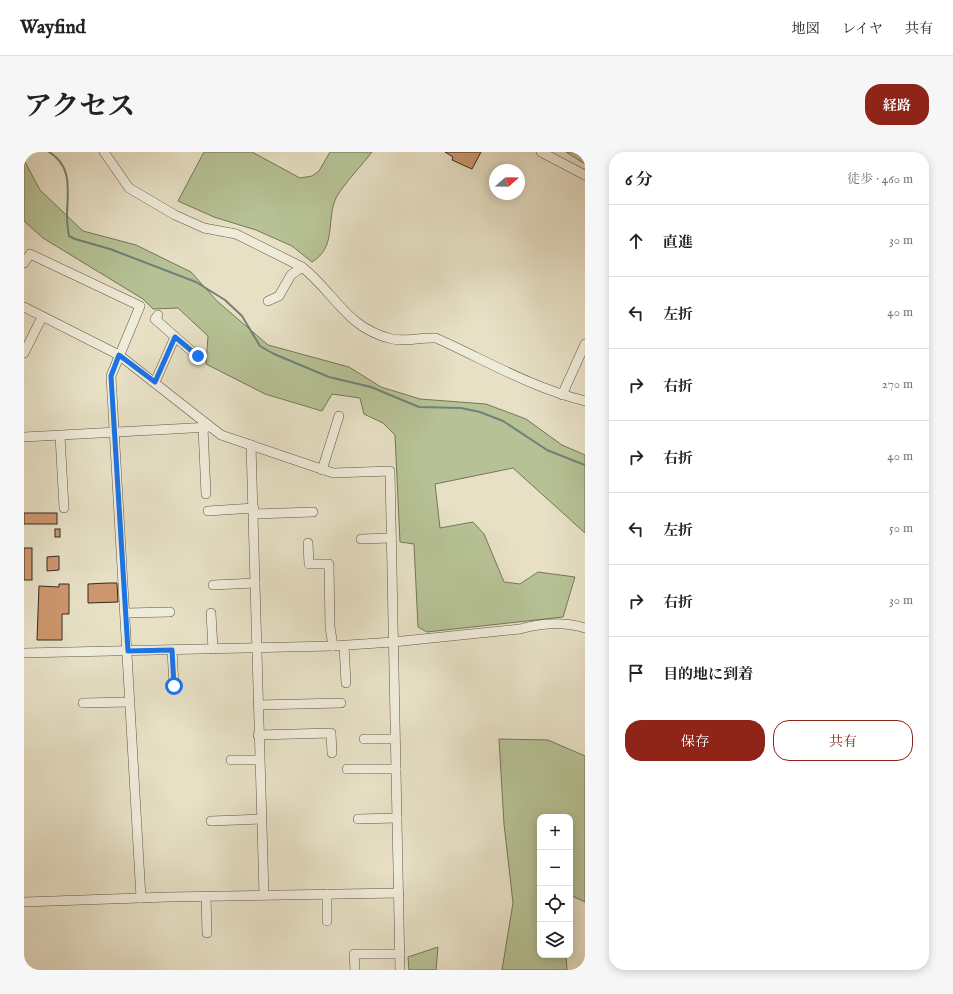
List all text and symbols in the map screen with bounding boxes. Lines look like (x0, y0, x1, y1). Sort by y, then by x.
text: Wayfind (20, 16, 86, 40)
text: 地図 (792, 20, 820, 38)
text: レイヤ (842, 20, 883, 38)
text: 共有 (905, 20, 933, 38)
button: 経路 (865, 84, 929, 125)
text: アクセス (24, 90, 135, 125)
north arrow (489, 164, 525, 200)
text: 6 分 (625, 170, 653, 191)
text: 徒歩 · 460 m (847, 171, 913, 188)
icon: ahead (625, 230, 647, 252)
text: 30 m (889, 232, 913, 249)
text: 直進 (663, 233, 693, 252)
icon: left (625, 302, 647, 324)
text: 40 m (887, 304, 913, 321)
text: 左折 (663, 305, 693, 324)
route end (189, 347, 207, 365)
icon: right (625, 374, 647, 396)
text: 270 m (882, 376, 913, 393)
text: 右折 (663, 377, 693, 396)
icon: right (625, 446, 647, 468)
text: 40 m (887, 448, 913, 465)
text: 右折 (663, 449, 693, 468)
icon: left (625, 518, 647, 540)
text: 50 m (889, 520, 913, 537)
text: 左折 (663, 521, 693, 540)
icon: right (625, 590, 647, 612)
text: 30 m (889, 592, 913, 609)
text: 右折 (663, 593, 693, 612)
icon: arrive (625, 662, 647, 684)
text: 目的地に到着 (663, 665, 753, 684)
route start (165, 677, 183, 695)
button: 保存 (625, 720, 765, 761)
button: 共有 (773, 720, 913, 761)
map controls (537, 814, 573, 958)
button: + (537, 814, 573, 850)
button: − (537, 850, 573, 886)
button: locate (537, 886, 573, 922)
button: layers (537, 922, 573, 958)

